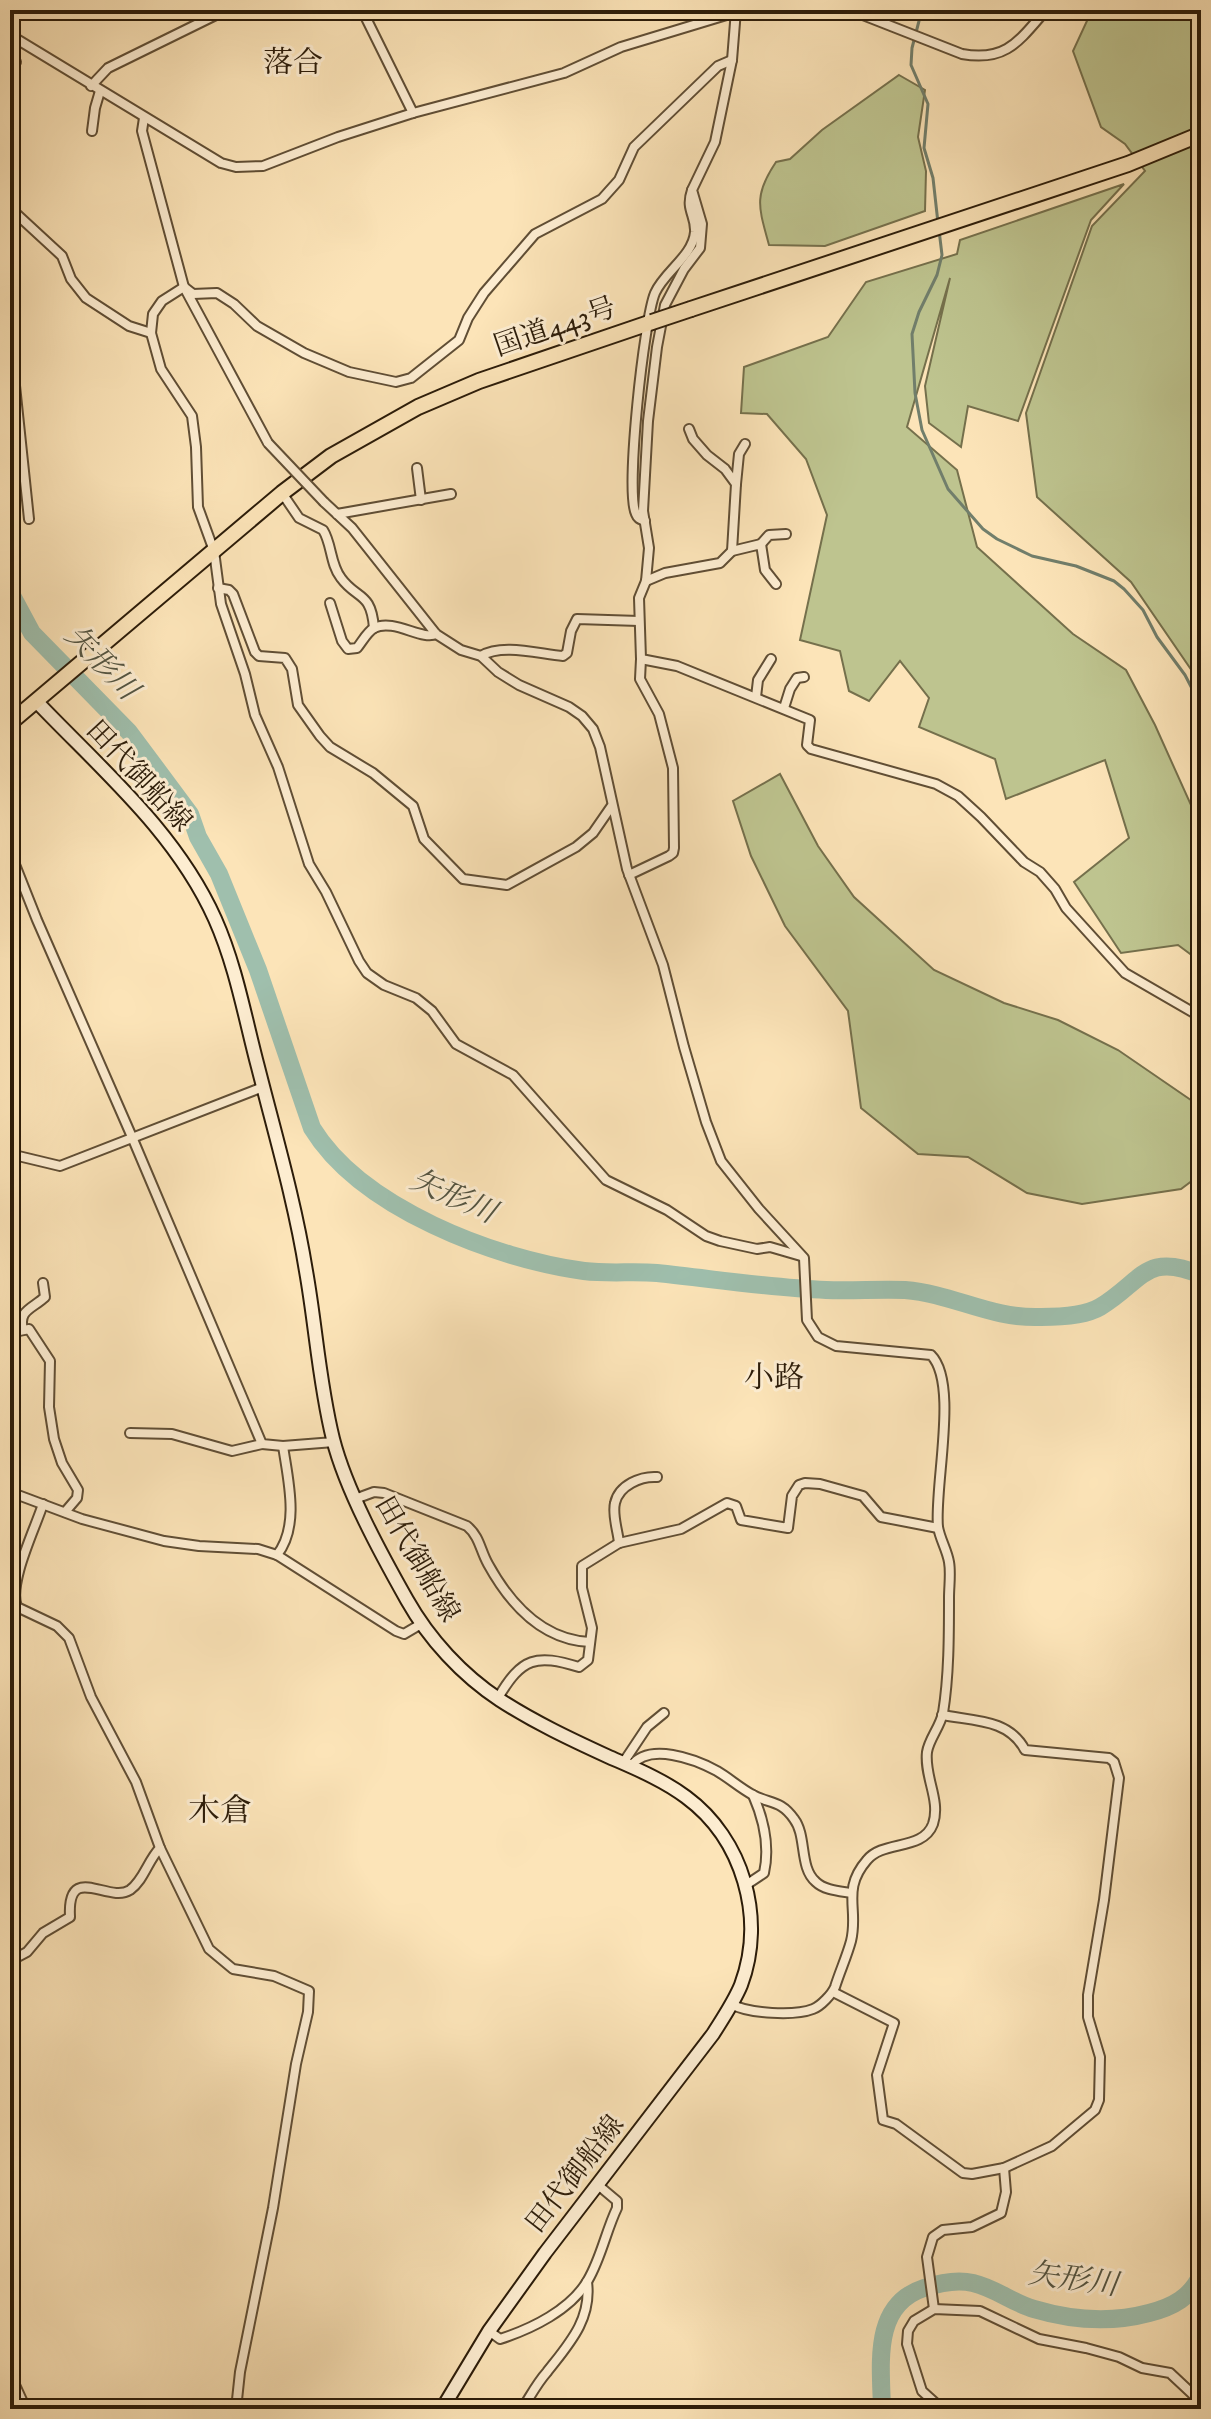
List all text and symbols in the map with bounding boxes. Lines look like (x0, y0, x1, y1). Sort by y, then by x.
district label: 落合 (263, 45, 323, 82)
street label: 国道443号 (489, 290, 621, 364)
water label: 矢形川 (56, 618, 148, 710)
street label: 田代御船線 (78, 713, 200, 839)
water label: 矢形川 (404, 1162, 504, 1233)
district label: 小路 (744, 1360, 804, 1397)
street label: 田代御船線 (367, 1490, 467, 1628)
district label: 木倉 (188, 1792, 252, 1832)
street label: 田代御船線 (518, 2108, 632, 2240)
water label: 矢形川 (1026, 2255, 1123, 2305)

